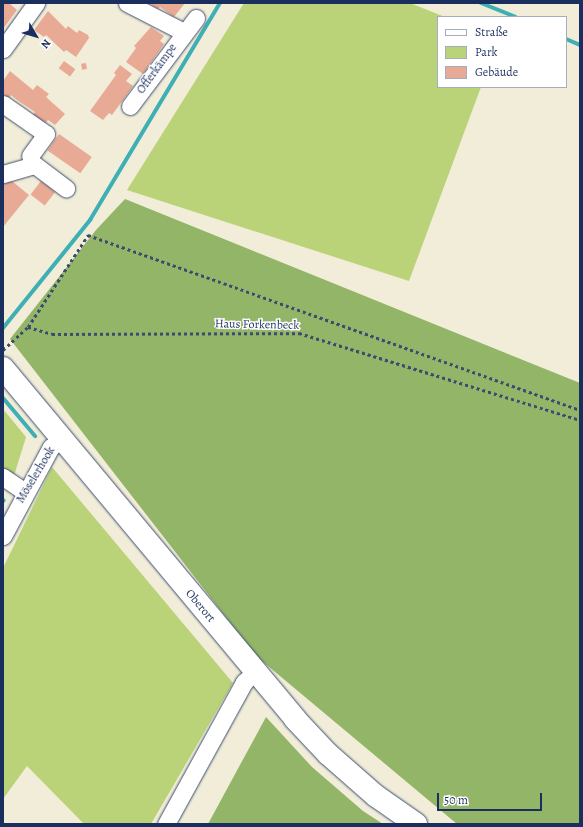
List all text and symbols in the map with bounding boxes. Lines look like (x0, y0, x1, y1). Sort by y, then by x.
north arrow (16, 16, 56, 56)
legend (437, 16, 567, 88)
text: Straße (475, 24, 508, 40)
text: N (37, 36, 54, 51)
street label: Offerkämpe (134, 41, 180, 97)
text: Park (475, 44, 498, 60)
text: Gebäude (475, 64, 518, 80)
street label: Haus Forkenbeck (215, 317, 299, 333)
street label: Möselerhook (14, 444, 58, 506)
street label: Oberort (182, 587, 218, 625)
scale bar (439, 785, 544, 811)
text: 50 m (444, 792, 468, 808)

